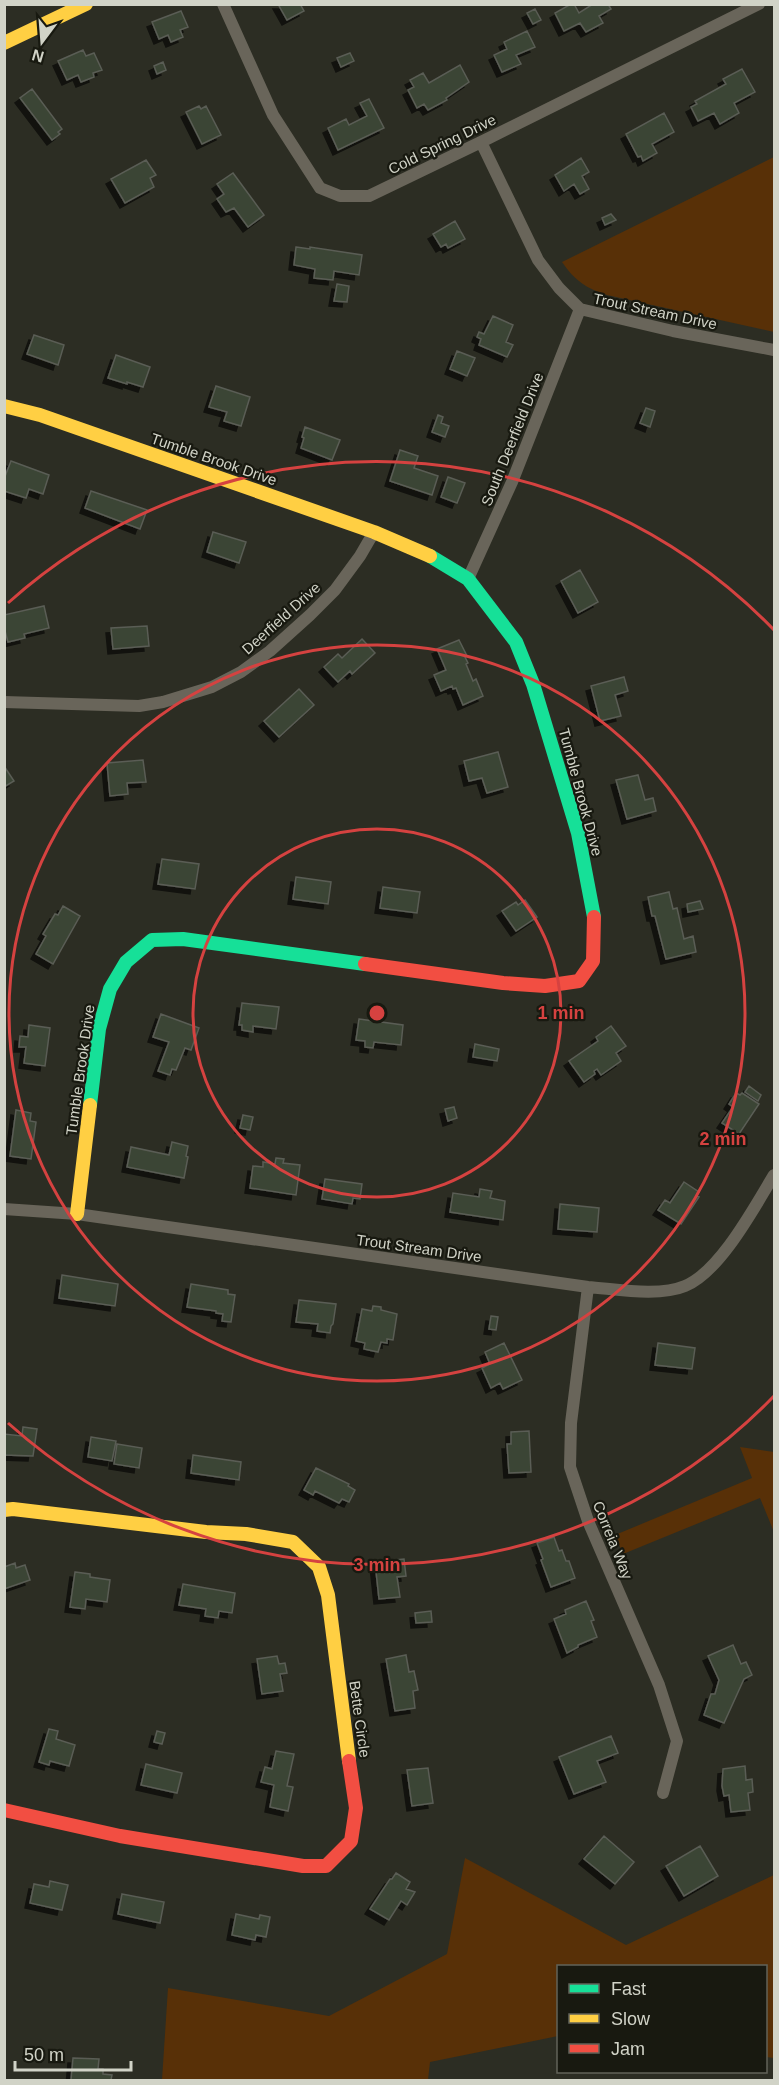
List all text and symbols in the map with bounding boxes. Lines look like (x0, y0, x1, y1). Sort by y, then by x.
north arrow (12, 12, 72, 72)
text: N (30, 46, 46, 66)
street label: Cold Spring Drive (385, 111, 499, 177)
street label: Trout Stream Drive (592, 290, 718, 332)
street label: South Deerfield Drive (477, 370, 547, 508)
street label: Tumble Brook Drive (149, 429, 279, 489)
street label: Deerfield Drive (238, 578, 324, 658)
street label: Tumble Brook Drive (556, 726, 606, 858)
street label: Tumble Brook Drive (62, 1003, 98, 1137)
centre of rings (367, 1003, 387, 1023)
text: 1 min (537, 1003, 585, 1023)
text: 2 min (699, 1129, 747, 1149)
street label: Trout Stream Drive (355, 1231, 483, 1265)
street label: Correia Way (590, 1498, 637, 1582)
text: 3 min (353, 1555, 401, 1575)
street label: Bette Circle (346, 1679, 374, 1759)
legend (557, 1965, 767, 2073)
text: Fast (611, 1979, 646, 1999)
text: Slow (611, 2009, 651, 2029)
scale bar (15, 2034, 130, 2072)
text: Jam (611, 2039, 645, 2059)
text: 50 m (24, 2045, 64, 2065)

